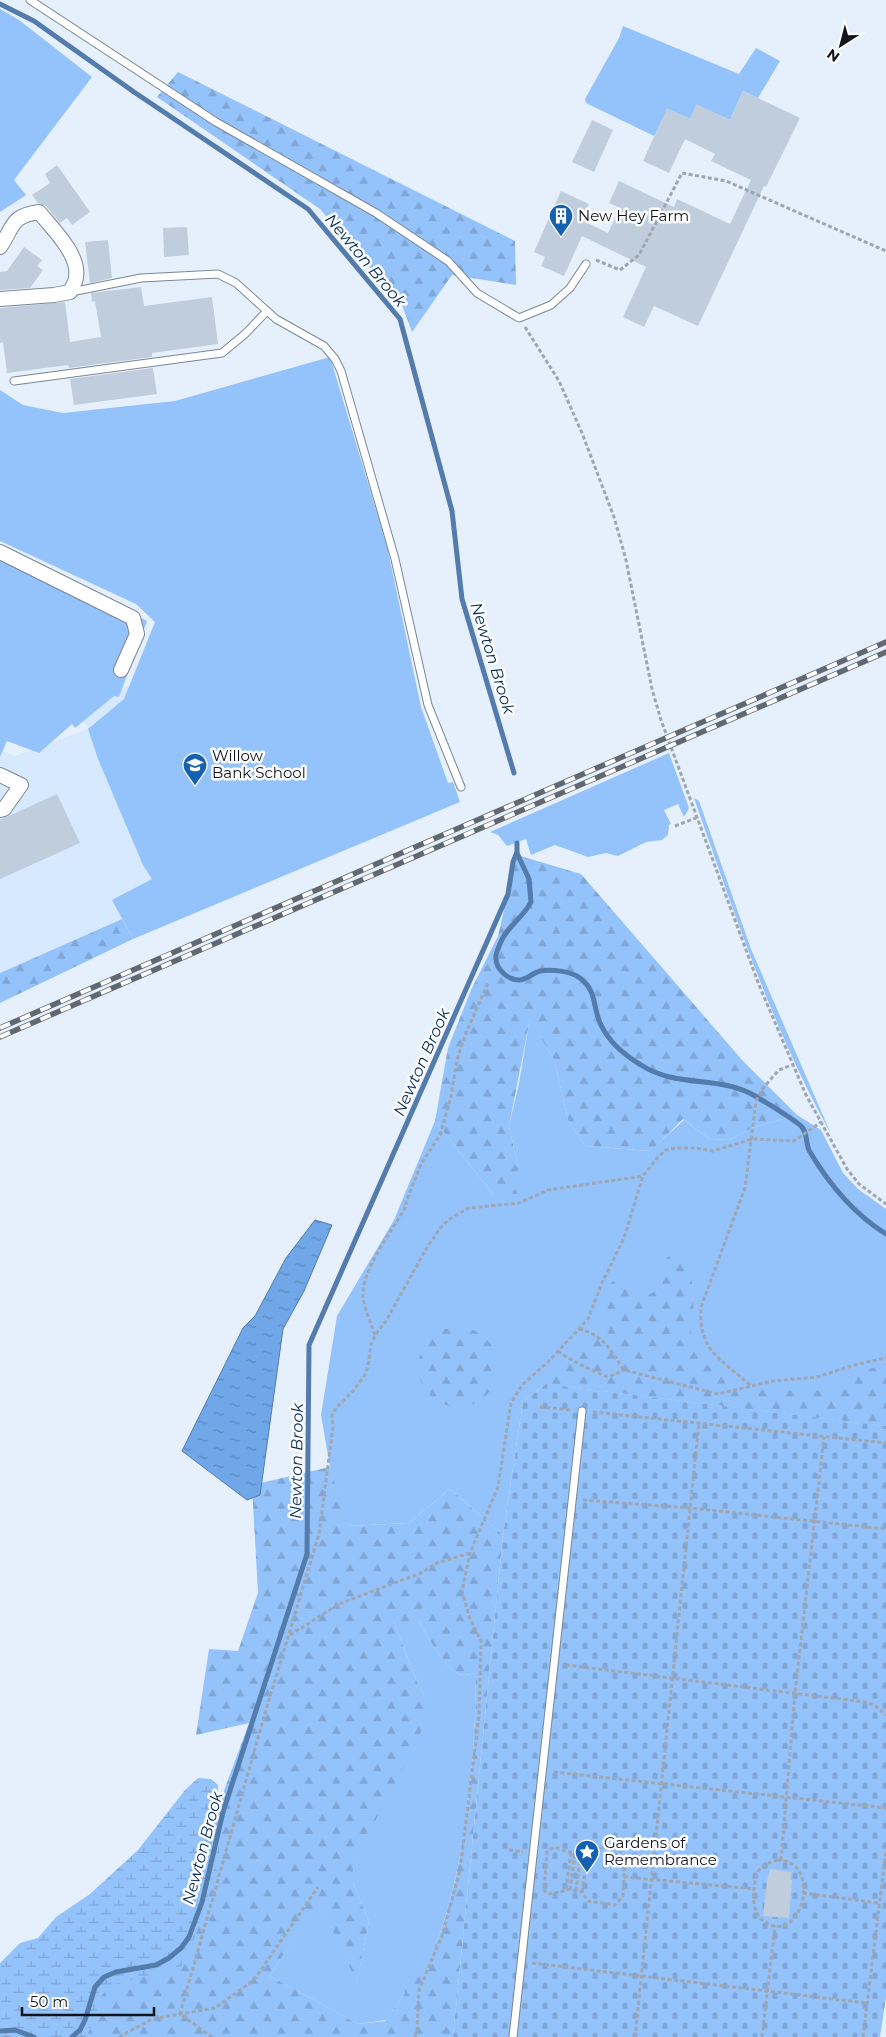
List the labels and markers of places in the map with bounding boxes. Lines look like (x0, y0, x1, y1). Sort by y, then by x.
building icon: New Hey Farm (548, 203, 574, 237)
place label: New Hey Farm (578, 206, 689, 225)
place label: Willow Bank School (212, 746, 306, 782)
school or university icon: Willow Bank School (182, 752, 208, 786)
place label: Gardens of Remembrance (604, 1833, 717, 1869)
place icon: Gardens of Remembrance (574, 1839, 600, 1873)

